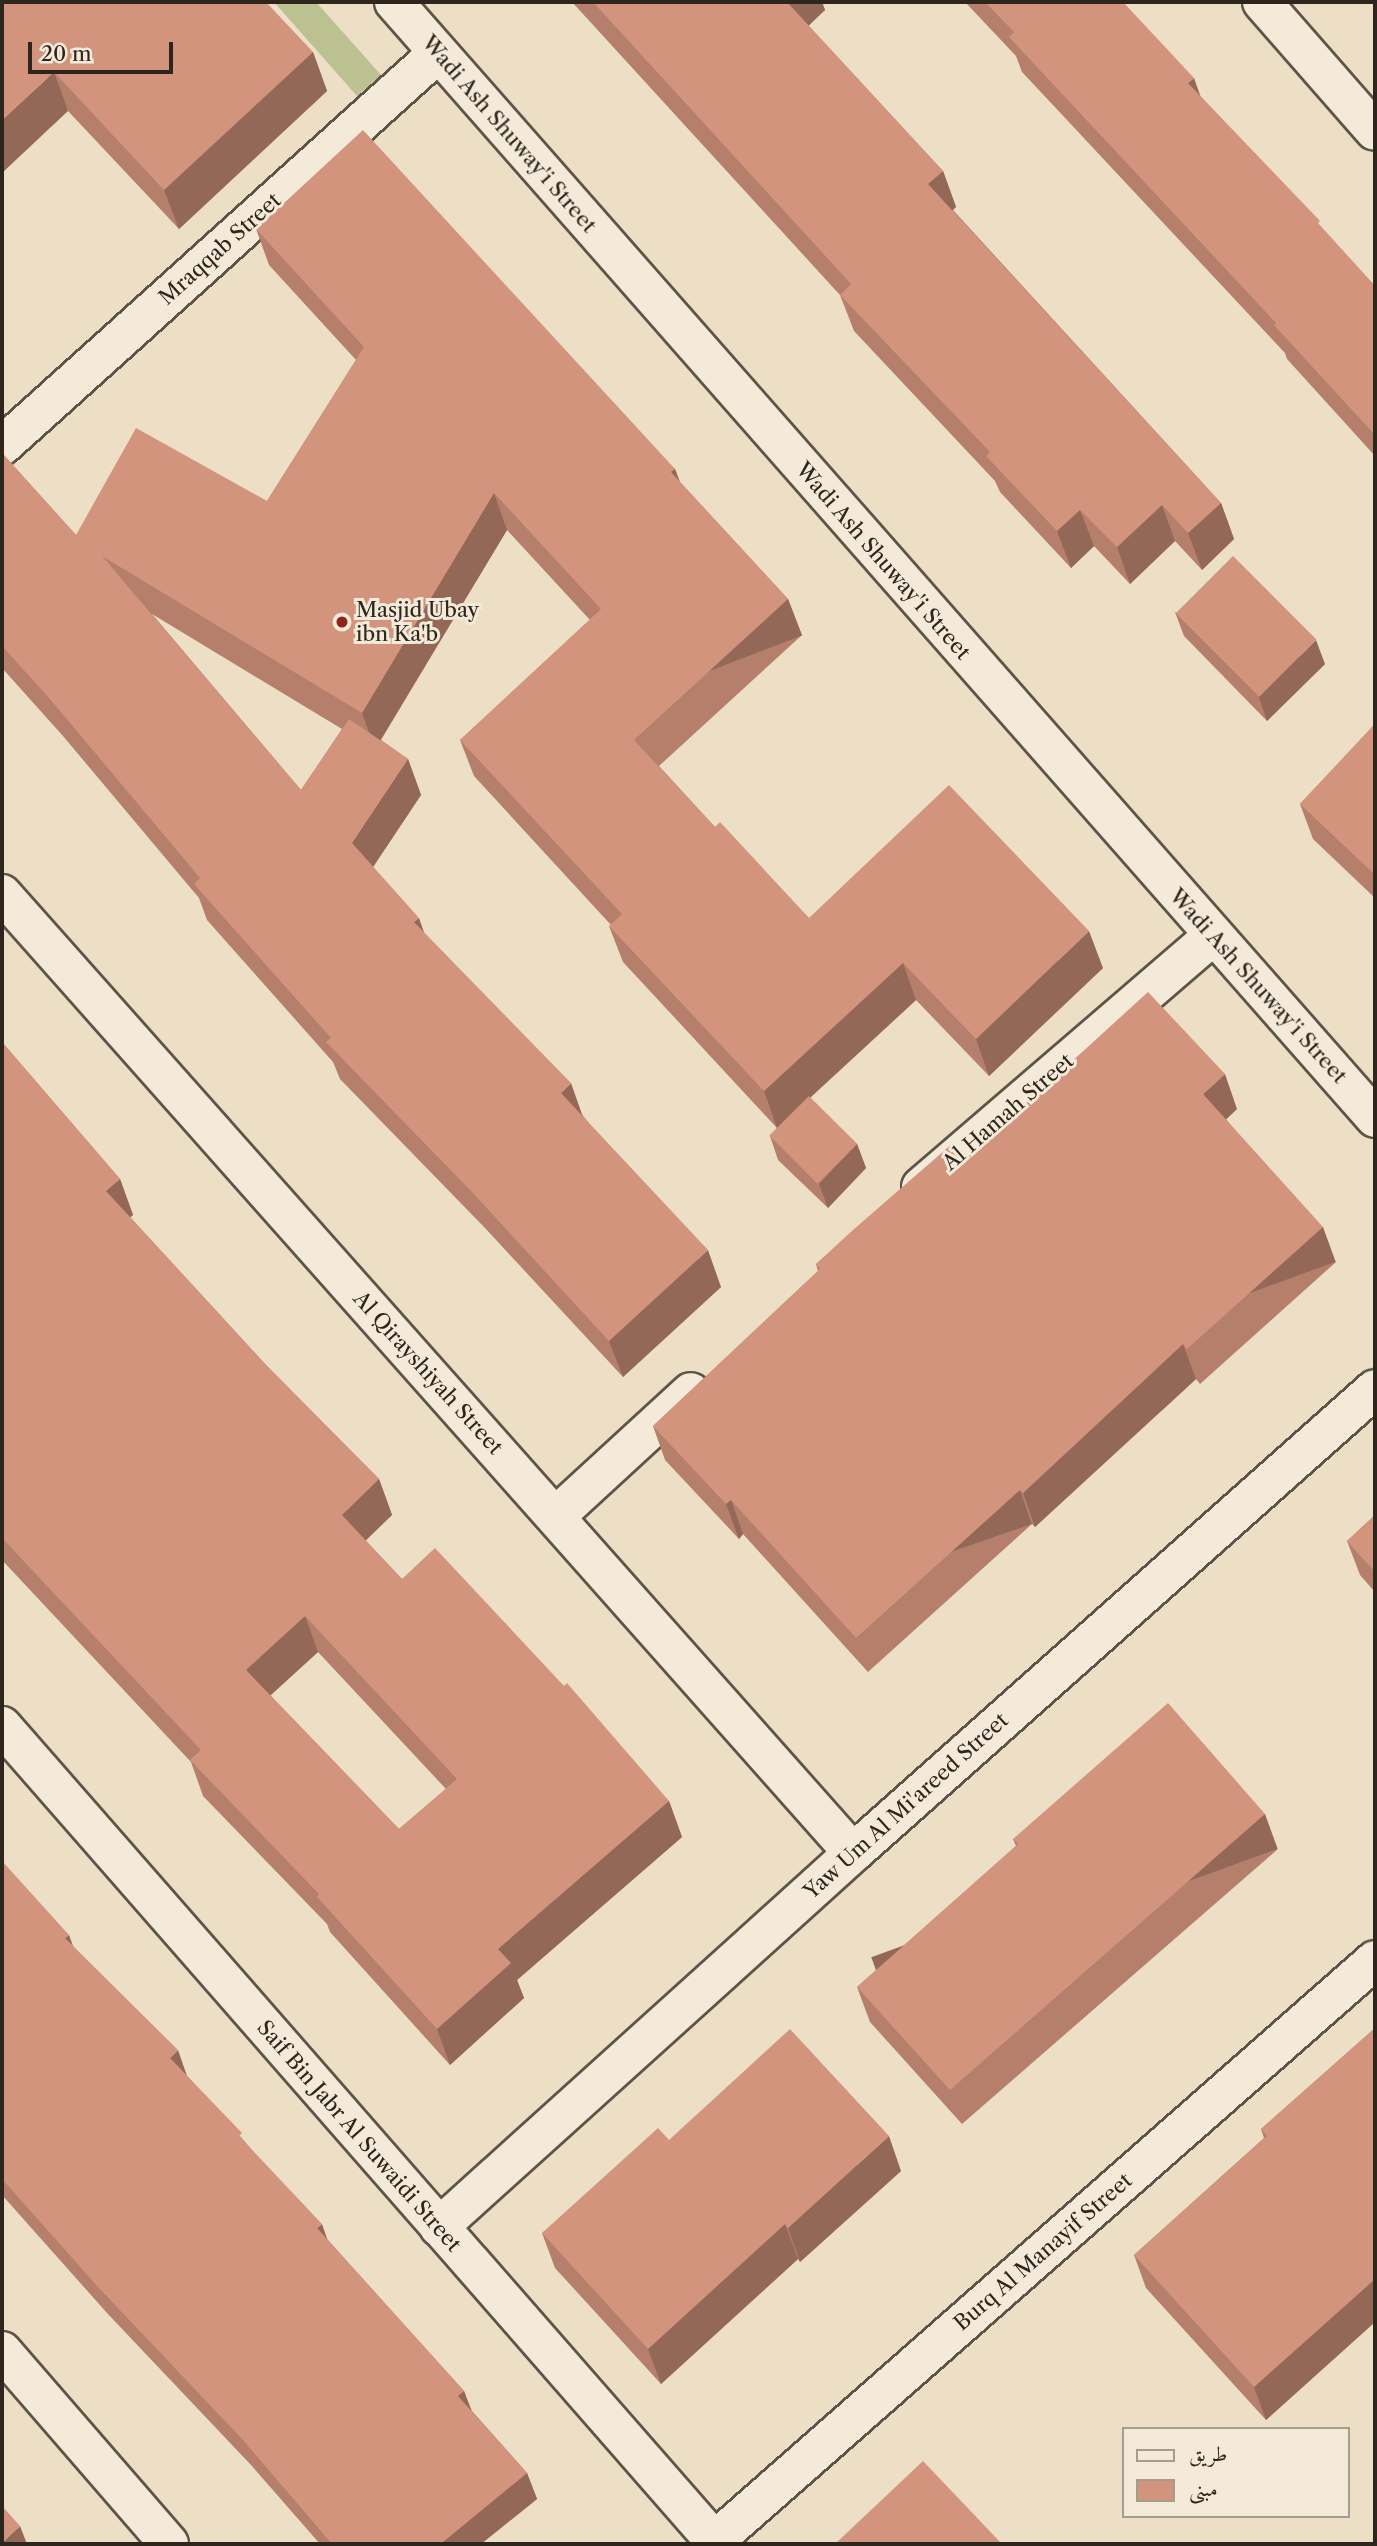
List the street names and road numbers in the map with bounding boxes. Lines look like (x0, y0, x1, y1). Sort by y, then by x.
street label: Wadi Ash Shuway'i Street (416, 30, 602, 238)
street label: Mraqqab Street (154, 188, 286, 310)
street label: Wadi Ash Shuway'i Street (790, 457, 976, 665)
street label: Wadi Ash Shuway'i Street (1164, 883, 1352, 1089)
street label: Al Hamah Street (937, 1048, 1079, 1176)
street label: Al Qirayshiyah Street (348, 1286, 508, 1460)
street label: Yaw Um Al Mi'areed Street (798, 1707, 1014, 1905)
street label: Saif Bin Jabr Al Suwaidi Street (251, 2015, 467, 2257)
street label: Burq Al Manayif Street (949, 2168, 1137, 2336)

